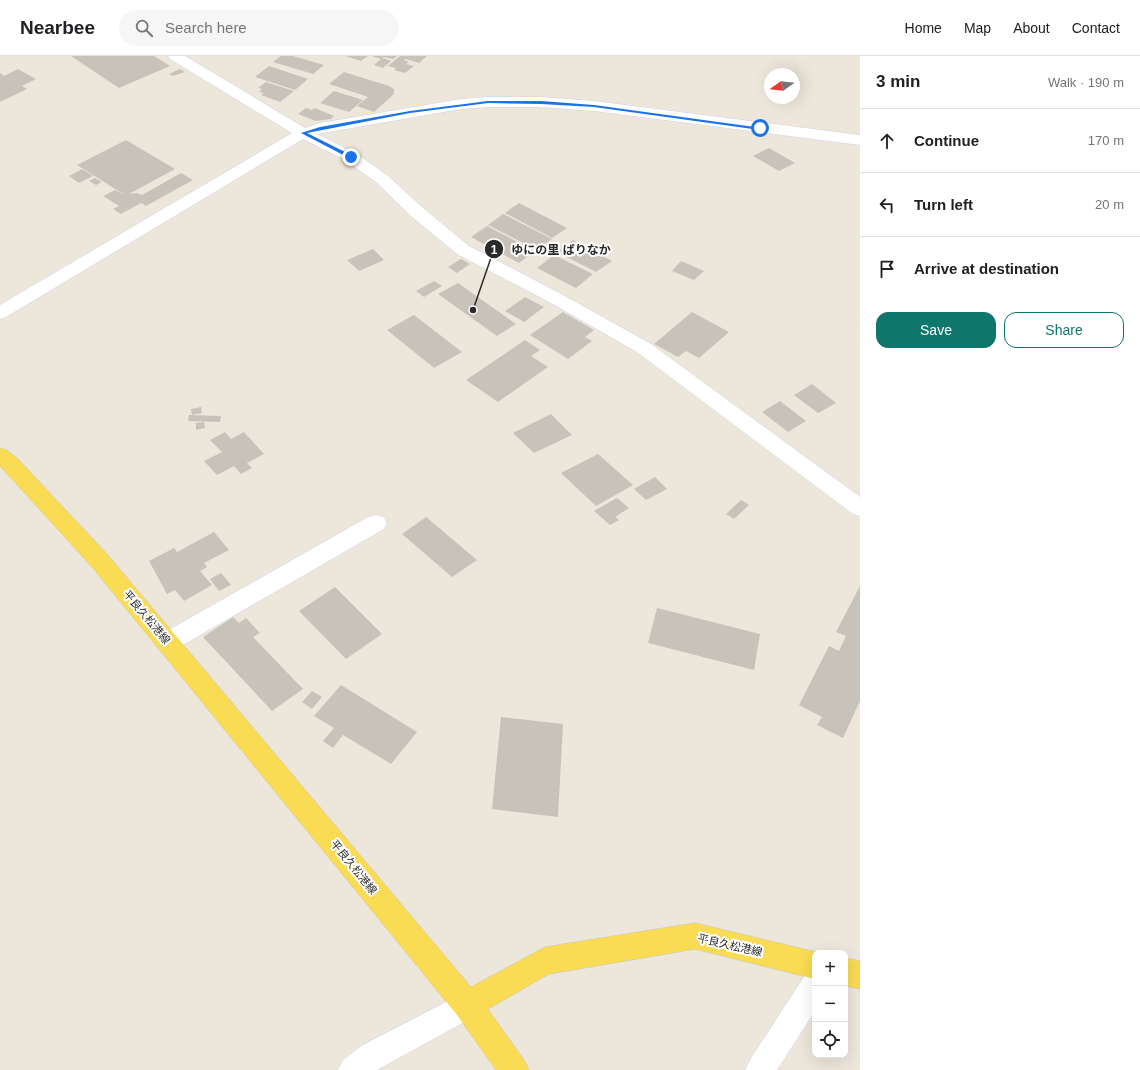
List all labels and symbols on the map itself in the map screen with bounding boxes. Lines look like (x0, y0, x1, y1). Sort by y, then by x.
north arrow (764, 68, 800, 104)
route start (751, 119, 769, 137)
route end (342, 148, 360, 166)
callout: ゆにの里 ぱりなか (484, 237, 619, 261)
text: 1 (491, 243, 498, 257)
text: ゆにの里 ぱりなか (511, 243, 611, 257)
street label: 平良久松港線 (121, 588, 173, 646)
street label: 平良久松港線 (329, 838, 379, 896)
street label: 平良久松港線 (696, 932, 764, 958)

